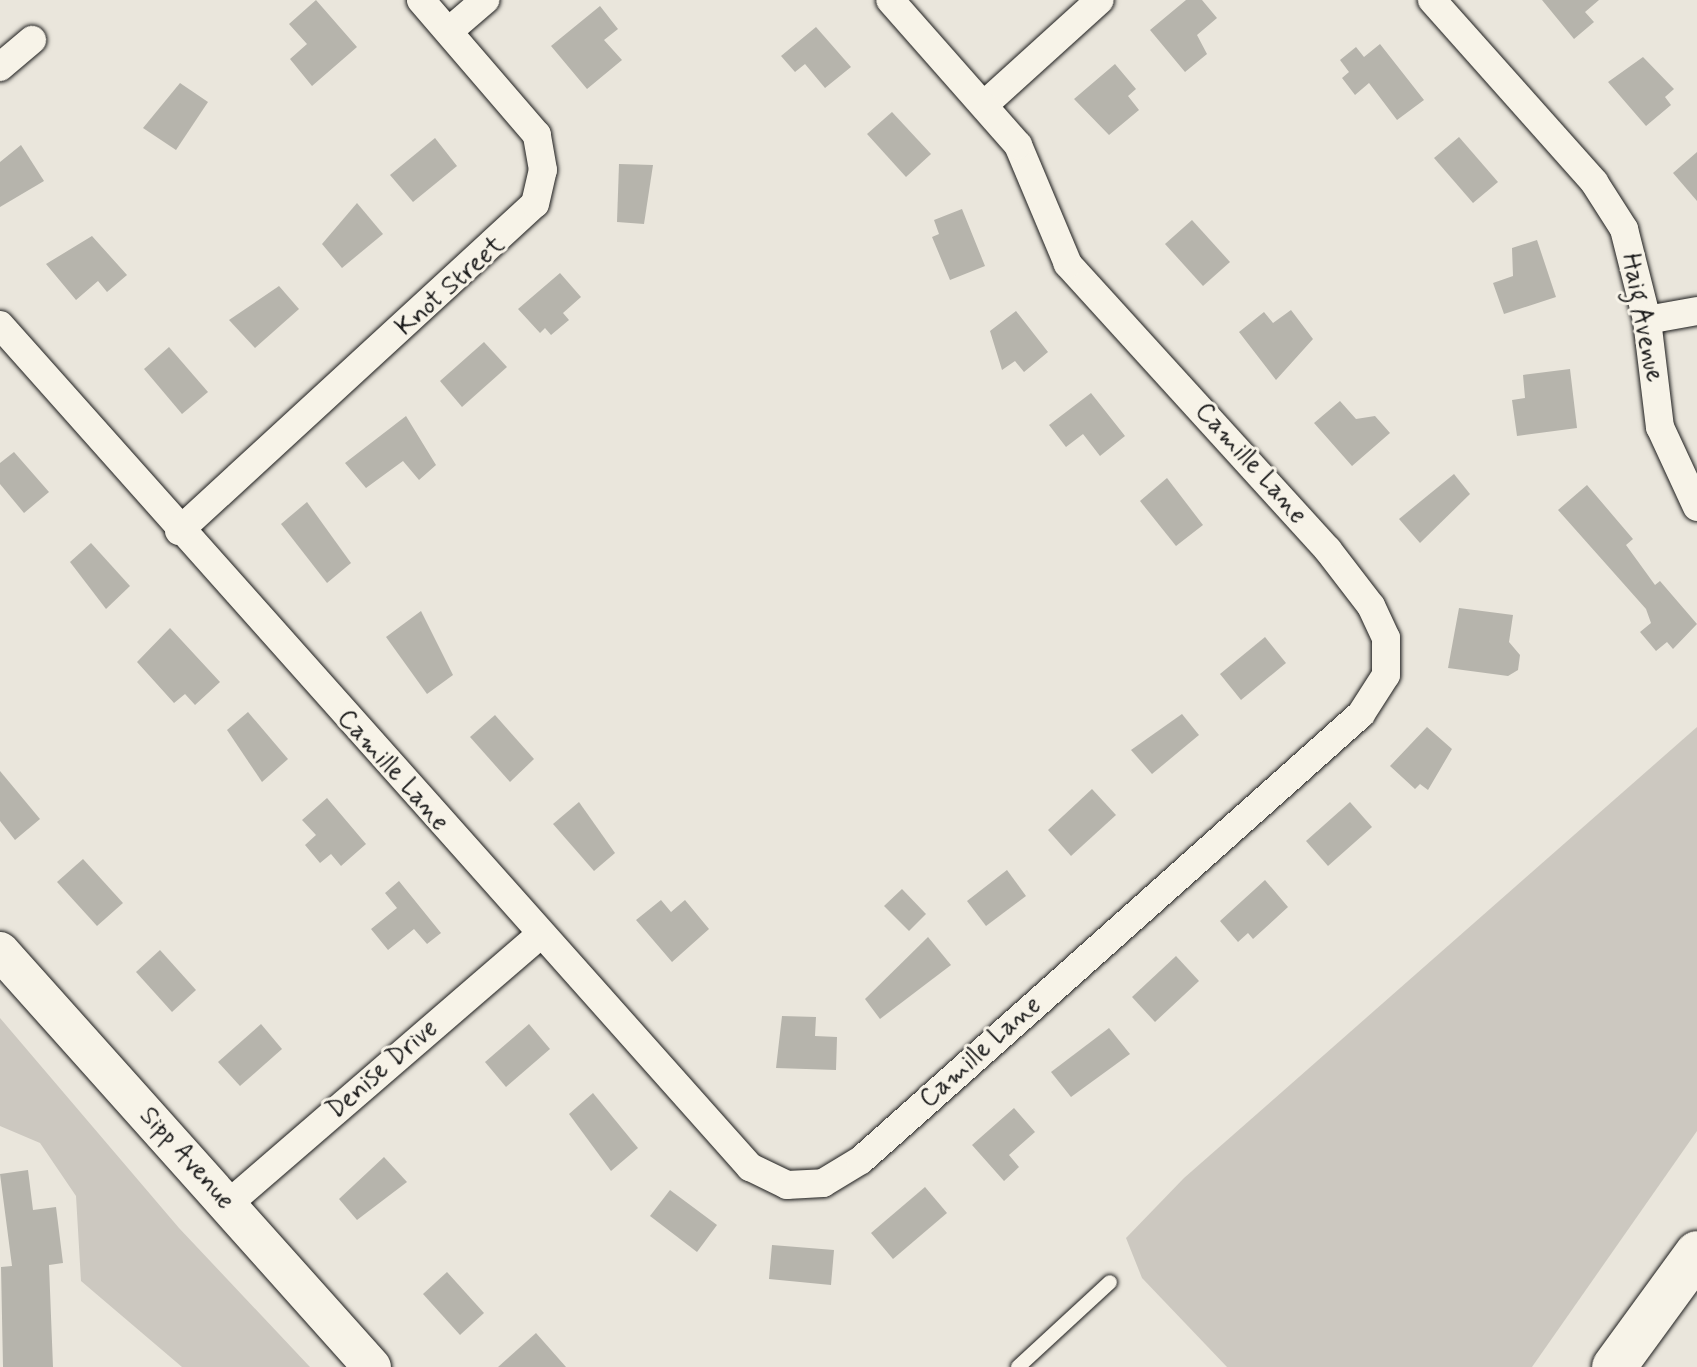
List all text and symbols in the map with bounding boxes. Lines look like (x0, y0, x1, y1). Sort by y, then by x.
street label: Knot Street (390, 230, 512, 344)
street label: Haig Avenue (1613, 248, 1669, 388)
street label: Camille Lane (1188, 398, 1312, 530)
street label: Camille Lane (330, 705, 454, 837)
street label: Camille Lane (915, 991, 1047, 1115)
street label: Denise Drive (321, 1013, 445, 1127)
street label: Sipp Avenue (131, 1100, 241, 1218)

